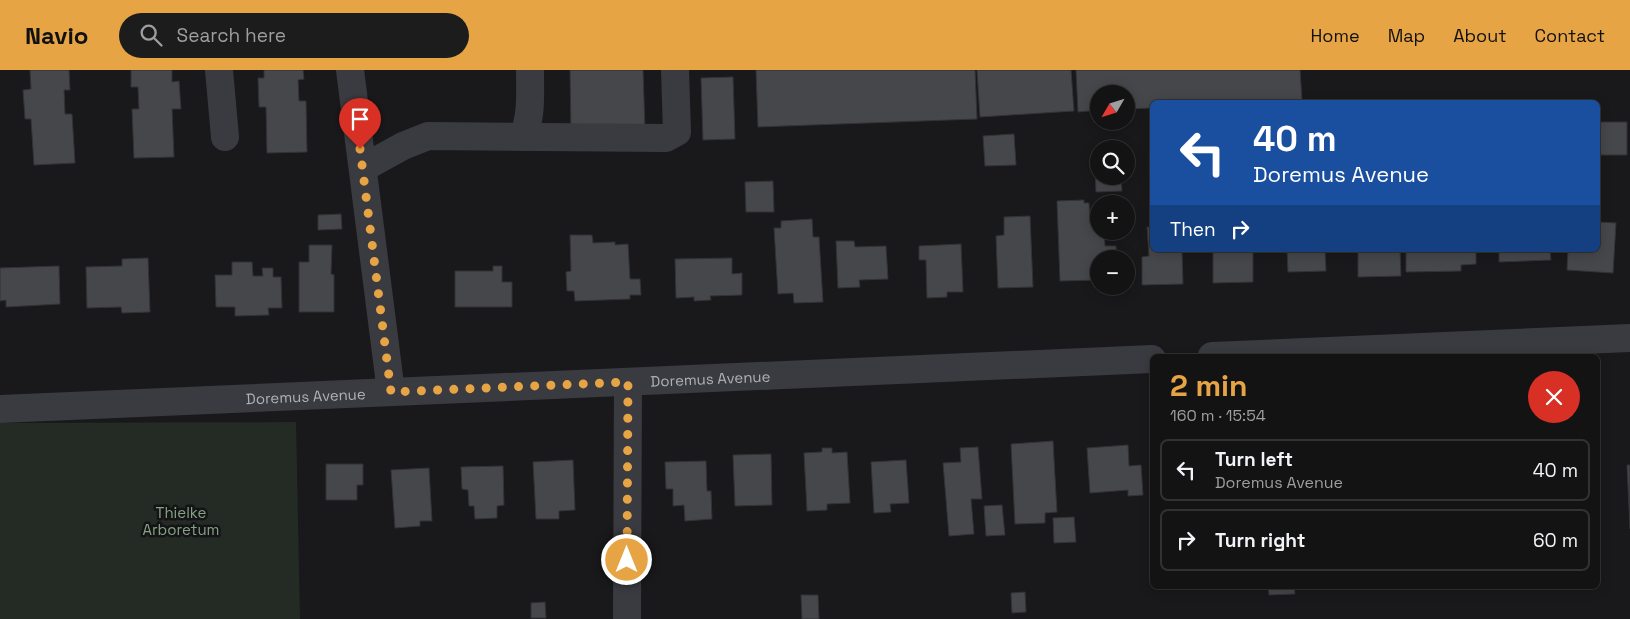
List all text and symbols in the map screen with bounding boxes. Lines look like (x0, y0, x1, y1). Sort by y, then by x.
search box (119, 13, 469, 58)
text: Navio (25, 20, 89, 51)
icon: search (137, 21, 165, 49)
text: Search here (177, 23, 286, 48)
text: Home (1311, 24, 1360, 47)
text: Map (1388, 24, 1425, 47)
text: About (1453, 24, 1507, 47)
text: Contact (1535, 24, 1605, 47)
north arrow (1090, 85, 1135, 130)
map controls (1090, 85, 1135, 295)
pin (339, 98, 381, 149)
icon: arrive (346, 105, 374, 133)
text: 40 m (1253, 117, 1337, 161)
icon: left (1170, 120, 1235, 185)
button: search (1090, 140, 1135, 185)
text: Doremus Avenue (1253, 160, 1429, 188)
button: + (1090, 195, 1135, 240)
icon: right (1226, 215, 1254, 243)
text: Then (1170, 217, 1216, 242)
button: − (1090, 250, 1135, 295)
street label: Doremus Avenue (650, 366, 771, 390)
text: 2 min (1170, 366, 1248, 405)
button: close (1528, 371, 1580, 423)
street label: Doremus Avenue (245, 384, 366, 408)
text: 160 m · 15:54 (1170, 405, 1266, 426)
text: Turn left (1215, 447, 1293, 472)
icon: left (1172, 456, 1200, 484)
text: 40 m (1533, 458, 1578, 483)
text: Doremus Avenue (1215, 472, 1343, 493)
park label: Thielke Arboretum (143, 503, 220, 539)
icon: right (1172, 526, 1200, 554)
text: Turn right (1215, 528, 1305, 553)
text: 60 m (1533, 528, 1578, 553)
position arrow (600, 533, 652, 585)

